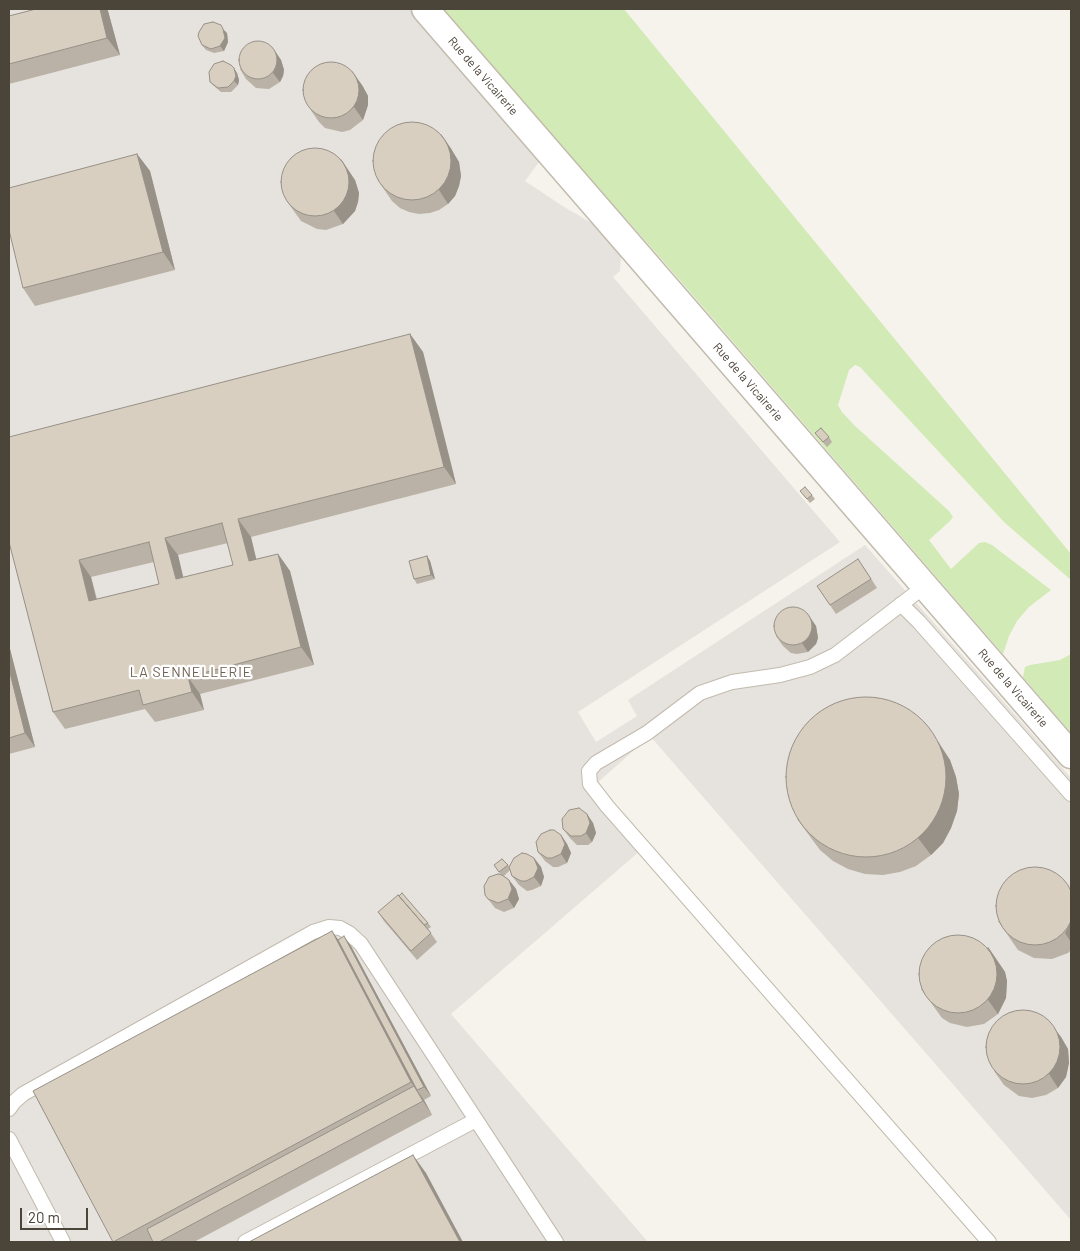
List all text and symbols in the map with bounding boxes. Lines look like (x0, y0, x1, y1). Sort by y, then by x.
street label: Rue de la Vicairerie (445, 34, 521, 118)
street label: Rue de la Vicairerie (710, 340, 786, 424)
street label: Rue de la Vicairerie (975, 646, 1051, 730)
district label: LA SENNELLERIE (128, 664, 254, 680)
scale bar (22, 1198, 90, 1230)
text: 20 m (28, 1208, 60, 1226)

